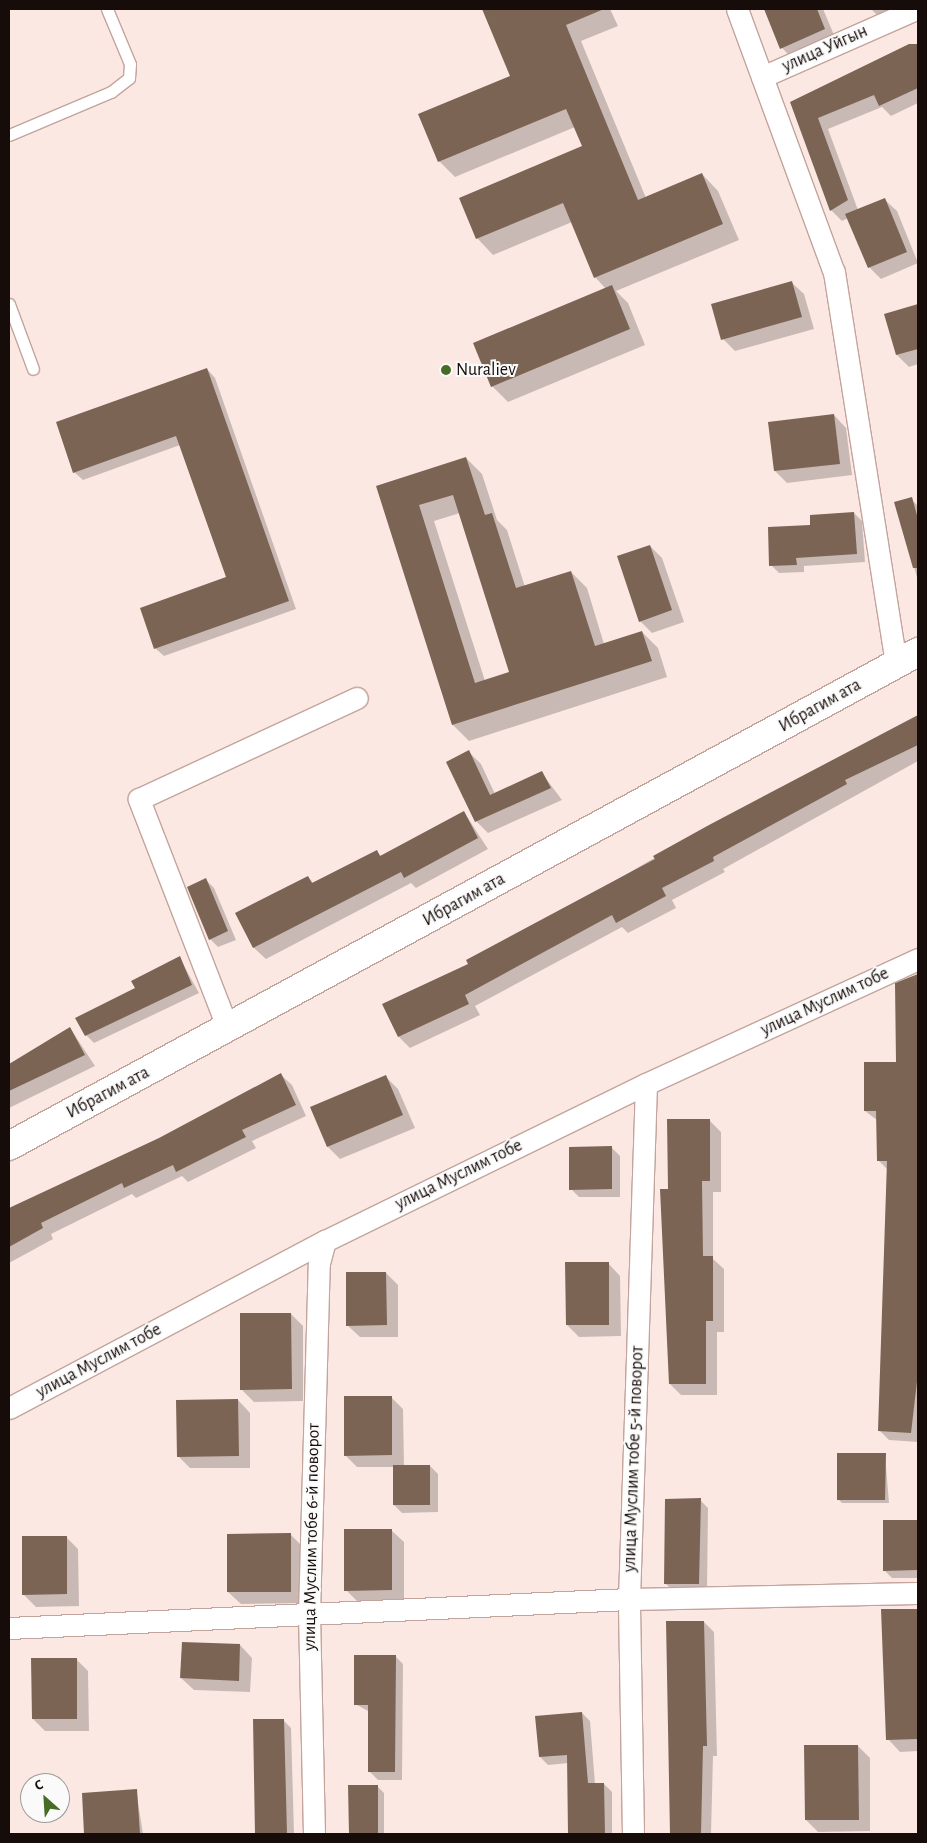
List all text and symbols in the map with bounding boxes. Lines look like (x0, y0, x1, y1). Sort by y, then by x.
street label: улица Уйгын (779, 21, 871, 77)
place label: Nuraliev (456, 359, 516, 381)
marker: Nuraliev (440, 364, 452, 376)
street label: Ибрагим ата (775, 675, 865, 737)
street label: Ибрагим ата (419, 869, 509, 931)
street label: улица Муслим тобе (758, 963, 892, 1041)
street label: Ибрагим ата (63, 1062, 153, 1124)
street label: улица Муслим тобе (392, 1135, 526, 1215)
street label: улица Муслим тобе (33, 1319, 165, 1403)
street label: улица Муслим тобе 5-й поворот (619, 1345, 649, 1573)
street label: улица Муслим тобе 6-й поворот (299, 1423, 325, 1651)
north arrow (20, 1773, 70, 1823)
text: С (32, 1777, 45, 1793)

